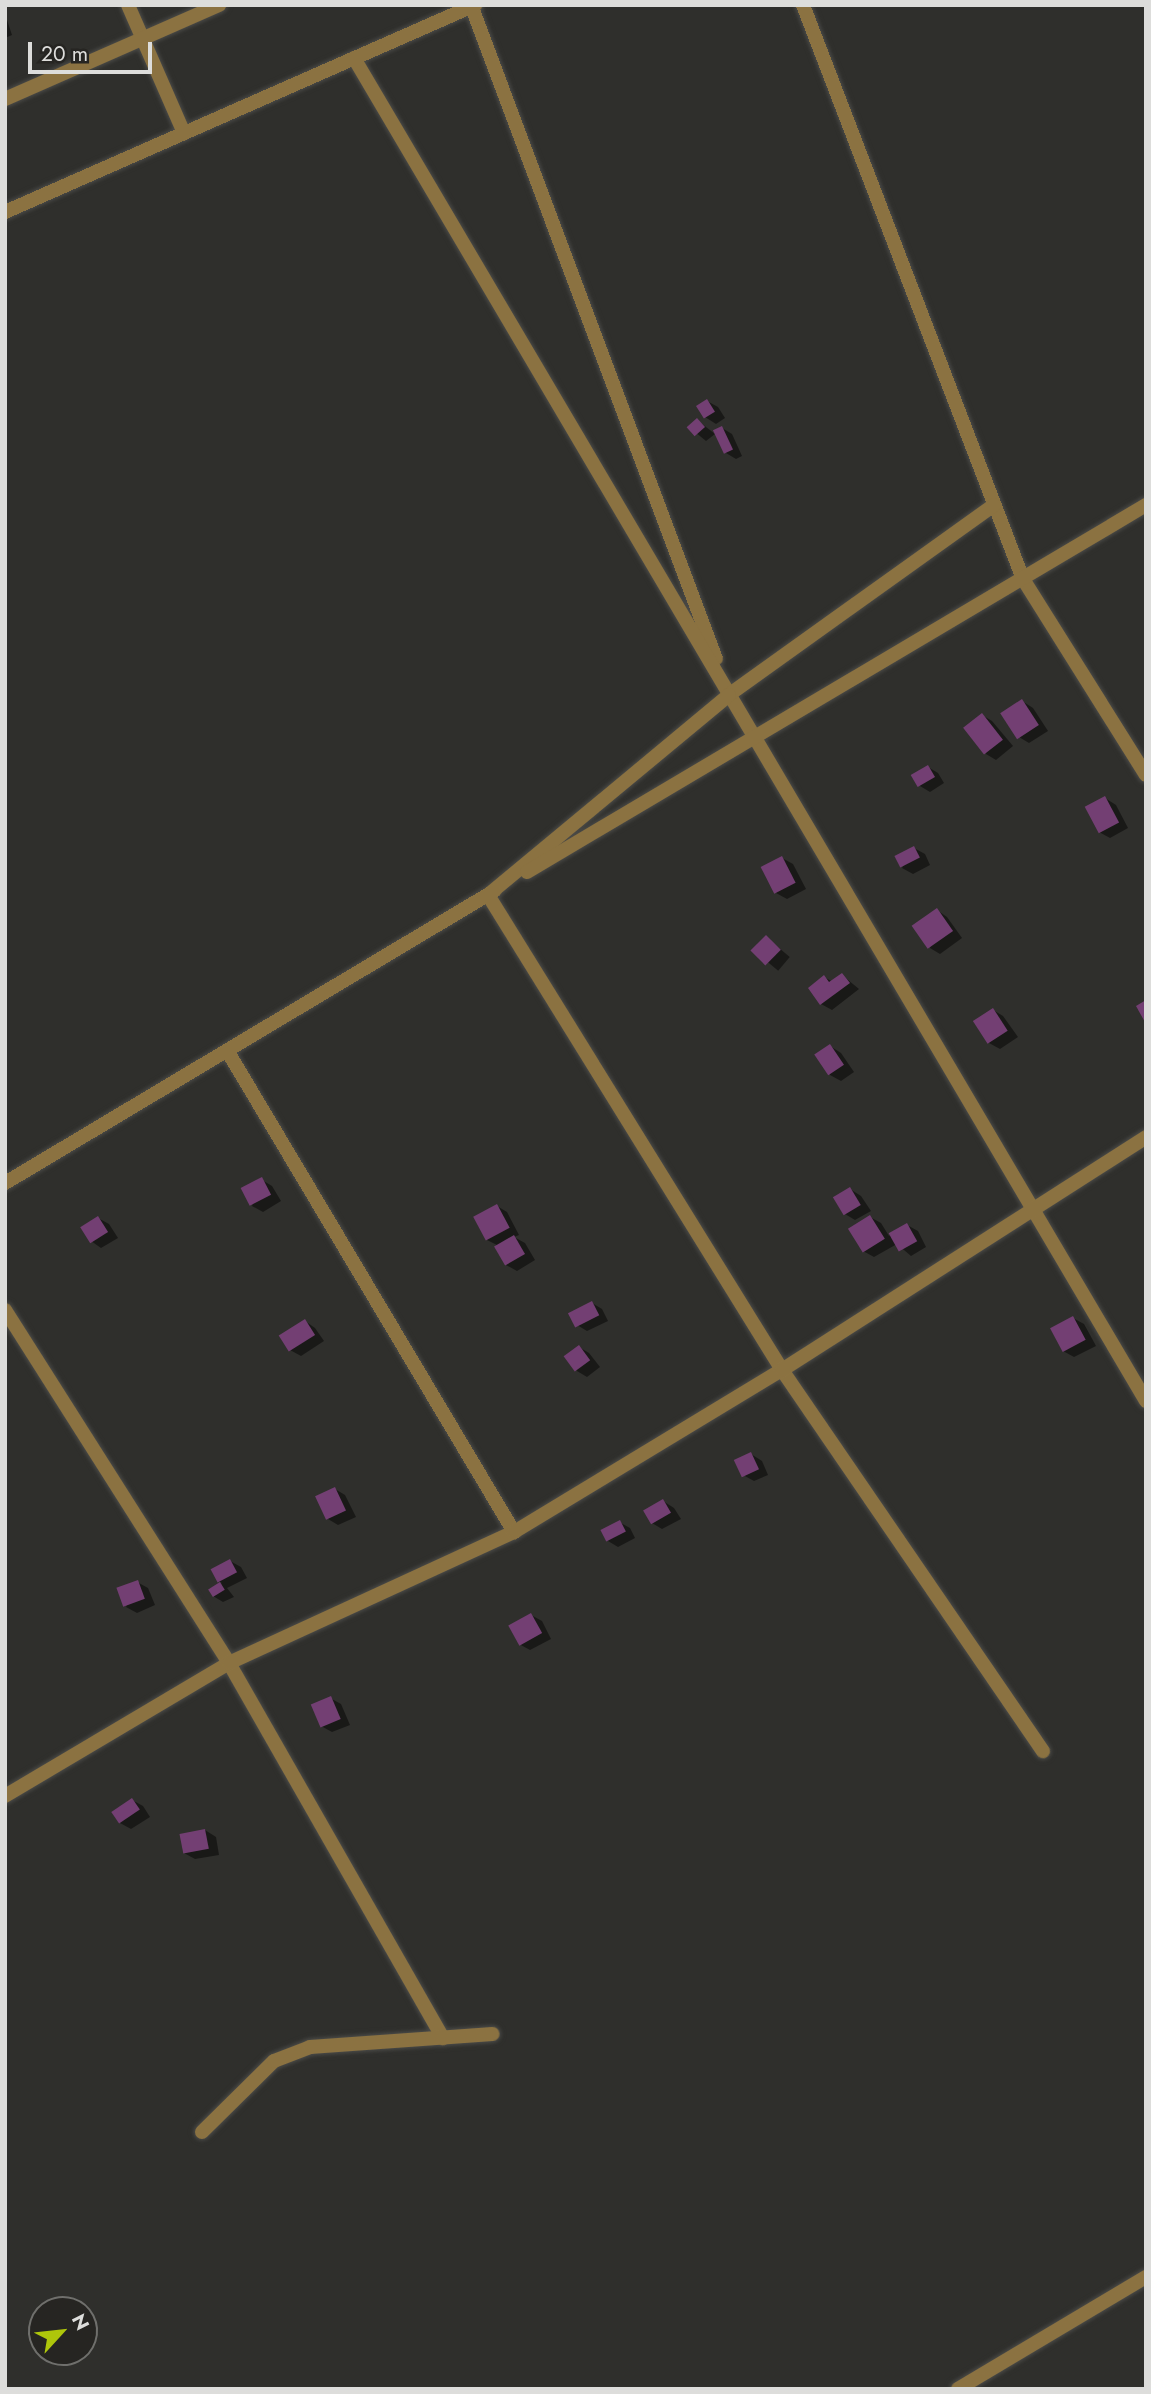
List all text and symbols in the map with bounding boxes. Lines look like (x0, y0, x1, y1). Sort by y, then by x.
scale bar (32, 28, 156, 72)
text: 20 m (41, 39, 88, 69)
north arrow (28, 2296, 98, 2366)
text: N (65, 2309, 96, 2335)

